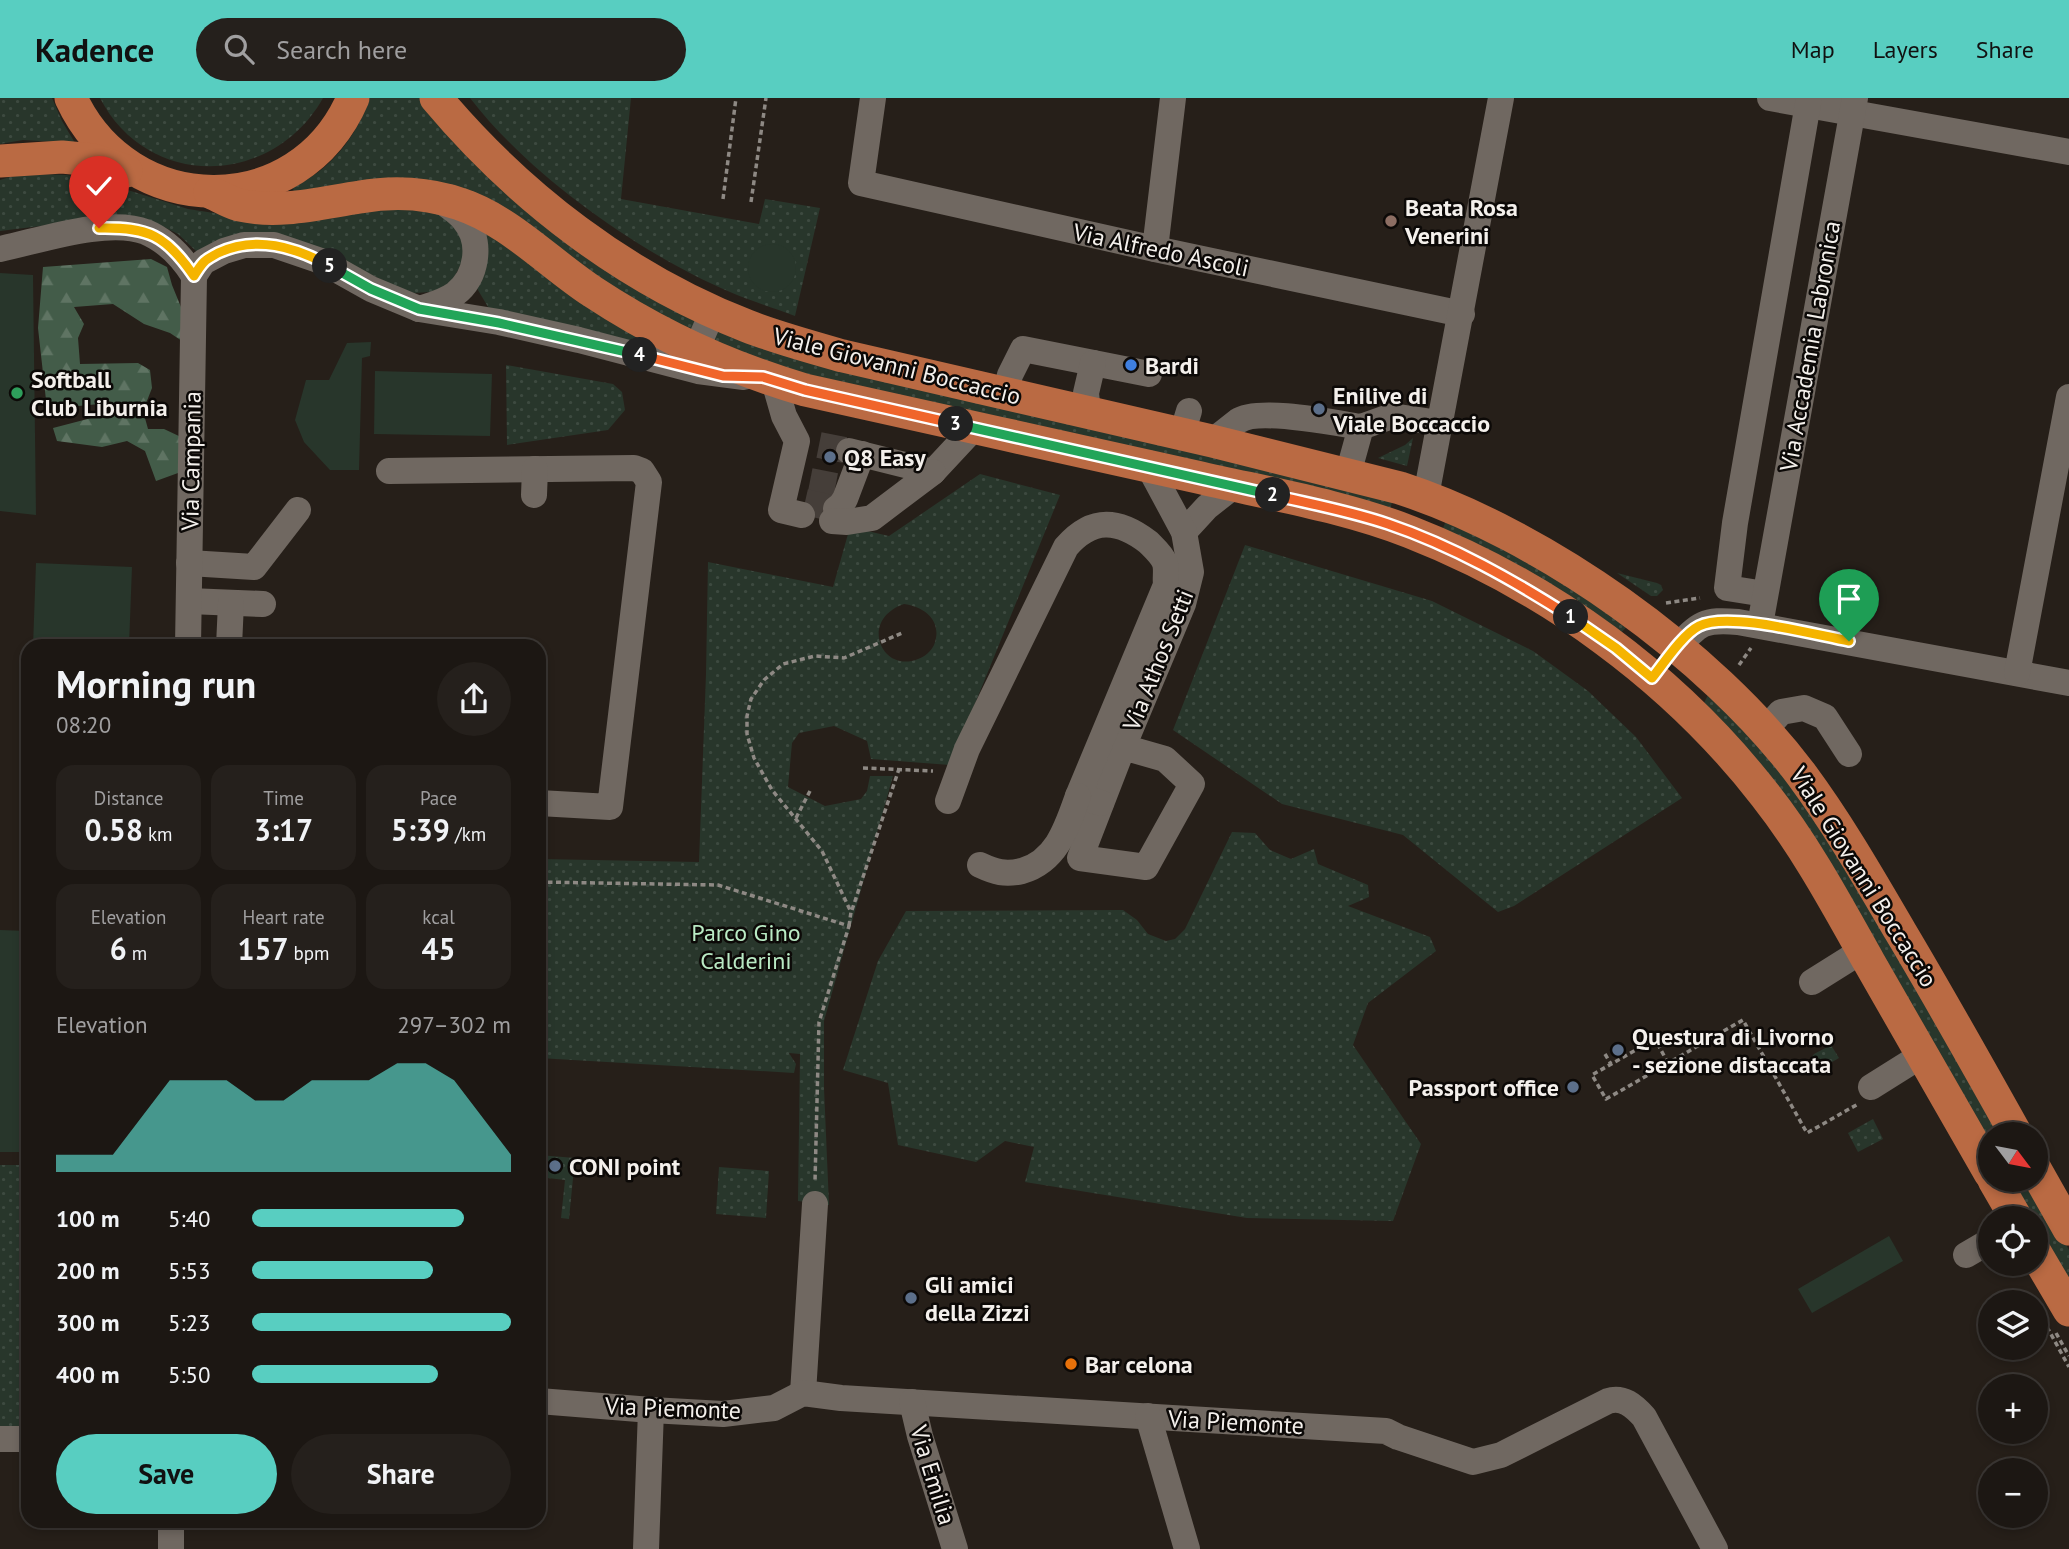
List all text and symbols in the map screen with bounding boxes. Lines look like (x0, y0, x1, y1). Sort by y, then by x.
search box (196, 18, 686, 81)
text: Kadence (35, 28, 154, 71)
icon: search (220, 30, 258, 68)
text: Search here (276, 33, 407, 66)
text: Map (1791, 34, 1835, 65)
text: Layers (1873, 34, 1938, 65)
text: Share (1976, 34, 2034, 65)
pin (69, 156, 129, 228)
icon: check (80, 167, 118, 205)
place label: Beata Rosa Venerini (1404, 192, 1518, 251)
marker: Beata Rosa Venerini (1383, 213, 1399, 229)
street label: Via Alfredo Ascoli (1069, 216, 1252, 284)
street label: Via Accademia Labronica (1773, 218, 1847, 475)
pin: 5 (312, 248, 348, 284)
text: 5 (324, 253, 335, 277)
street label: Viale Giovanni Boccaccio (769, 320, 1024, 412)
pin: 4 (622, 338, 658, 372)
text: 4 (634, 342, 645, 366)
place label: Bardi (1145, 350, 1199, 381)
marker: Bardi (1123, 357, 1139, 373)
place label: Softball Club Liburnia (31, 364, 168, 423)
place label: Enilive di Viale Boccaccio (1332, 380, 1490, 439)
marker: Softball Club Liburnia (9, 385, 25, 401)
street label: Via Campania (174, 391, 208, 532)
marker: Enilive di Viale Boccaccio (1311, 401, 1327, 417)
pin: 3 (939, 406, 974, 442)
text: 3 (950, 411, 961, 435)
place label: Q8 Easy (844, 442, 926, 473)
marker: Q8 Easy (822, 449, 838, 465)
pin: 2 (1256, 478, 1290, 512)
text: 2 (1267, 482, 1278, 506)
pin (1819, 569, 1879, 641)
icon: arrive (1830, 580, 1868, 618)
street label: Via Athos Setti (1115, 585, 1200, 736)
pin: 1 (1554, 600, 1588, 634)
text: 1 (1565, 604, 1576, 628)
text: Morning run (56, 659, 256, 708)
button: share (437, 662, 511, 736)
text: 08:20 (56, 710, 111, 739)
street label: Viale Giovanni Boccaccio (1783, 760, 1944, 993)
text: Distance (94, 786, 163, 810)
text: Time (263, 786, 304, 810)
text: Pace (420, 786, 457, 810)
text: 0.58 (84, 810, 143, 849)
text: 3:17 (254, 810, 313, 849)
text: 5:39 (391, 810, 450, 849)
text: km (143, 822, 173, 846)
text: /km (450, 822, 486, 846)
text: Elevation (91, 905, 166, 929)
text: Heart rate (242, 905, 325, 929)
text: kcal (422, 905, 455, 929)
park label: Parco Gino Calderini (691, 917, 801, 976)
text: 6 (110, 929, 127, 968)
text: 157 (237, 929, 288, 968)
text: 45 (421, 929, 456, 968)
text: m (127, 941, 147, 965)
text: bpm (288, 941, 330, 965)
text: Elevation (56, 1010, 148, 1039)
text: 297–302 m (397, 1010, 511, 1039)
place label: Questura di Livorno - sezione distaccata (1632, 1021, 1834, 1080)
marker: Questura di Livorno - sezione distaccata (1610, 1042, 1626, 1058)
place label: Passport office (1409, 1072, 1559, 1103)
marker: Passport office (1565, 1079, 1581, 1095)
north arrow (1978, 1122, 2048, 1192)
map controls (1978, 1122, 2048, 1528)
place label: CONI point (569, 1151, 681, 1182)
marker: CONI point (547, 1158, 563, 1174)
text: 100 m (56, 1204, 119, 1233)
text: 5:40 (168, 1204, 211, 1233)
button: locate (1978, 1206, 2048, 1276)
text: 200 m (56, 1256, 119, 1285)
text: 5:53 (168, 1256, 211, 1285)
place label: Gli amici della Zizzi (925, 1269, 1030, 1328)
marker: Gli amici della Zizzi (903, 1290, 919, 1306)
button: layers (1978, 1290, 2048, 1360)
text: 300 m (56, 1308, 119, 1337)
text: 5:23 (168, 1308, 211, 1337)
place label: Bar celona (1085, 1349, 1193, 1380)
marker: Bar celona (1063, 1356, 1079, 1372)
text: 400 m (56, 1360, 119, 1389)
text: 5:50 (168, 1360, 211, 1389)
button: + (1978, 1374, 2048, 1444)
street label: Via Piemonte (604, 1390, 741, 1426)
street label: Via Piemonte (1166, 1403, 1305, 1441)
street label: Via Emilia (903, 1420, 963, 1529)
button: Save (56, 1434, 277, 1514)
button: Share (291, 1434, 511, 1514)
button: − (1978, 1458, 2048, 1528)

